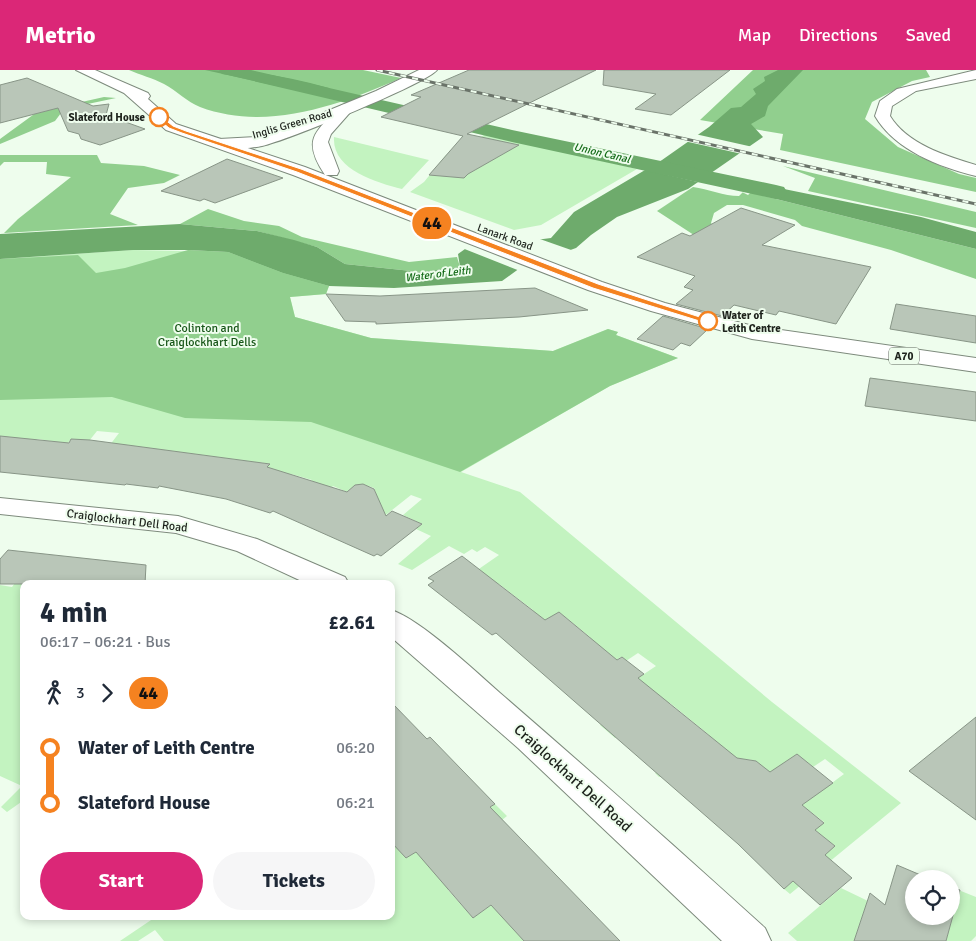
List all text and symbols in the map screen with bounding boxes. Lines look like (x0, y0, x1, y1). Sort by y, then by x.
text: Metrio (25, 20, 96, 50)
text: Map (738, 24, 771, 46)
text: Directions (799, 24, 878, 46)
text: Saved (906, 24, 951, 46)
street label: Inglis Green Road (251, 106, 334, 142)
marker: Slateford House (149, 107, 169, 127)
place label: Slateford House (68, 111, 146, 124)
water label: Union Canal (573, 140, 632, 166)
line badge: 44 (410, 207, 454, 239)
text: 44 (422, 212, 442, 234)
street label: Lanark Road (475, 221, 535, 253)
water label: Water of Leith (405, 263, 472, 284)
place label: Water of Leith Centre (722, 309, 781, 335)
marker: Water of Leith Centre (698, 311, 718, 331)
park label: Colinton and Craiglockhart Dells (158, 321, 256, 350)
road number: A70 (889, 348, 919, 364)
street label: Craiglockhart Dell Road (66, 506, 188, 536)
text: 4 min (40, 596, 108, 630)
text: £2.61 (329, 611, 375, 635)
text: 06:17 – 06:21 · Bus (40, 632, 171, 652)
icon: walk (40, 679, 68, 707)
icon: forward (93, 679, 121, 707)
text: 44 (139, 682, 158, 704)
text: 3 (76, 683, 85, 703)
street label: Craiglockhart Dell Road (510, 720, 636, 836)
text: Water of Leith Centre (78, 736, 255, 760)
text: 06:20 (336, 738, 375, 758)
text: Slateford House (78, 791, 210, 815)
text: 06:21 (336, 793, 375, 813)
button: Start (40, 852, 203, 910)
button: Tickets (213, 852, 375, 910)
map controls (905, 870, 960, 925)
button: locate (905, 870, 960, 925)

